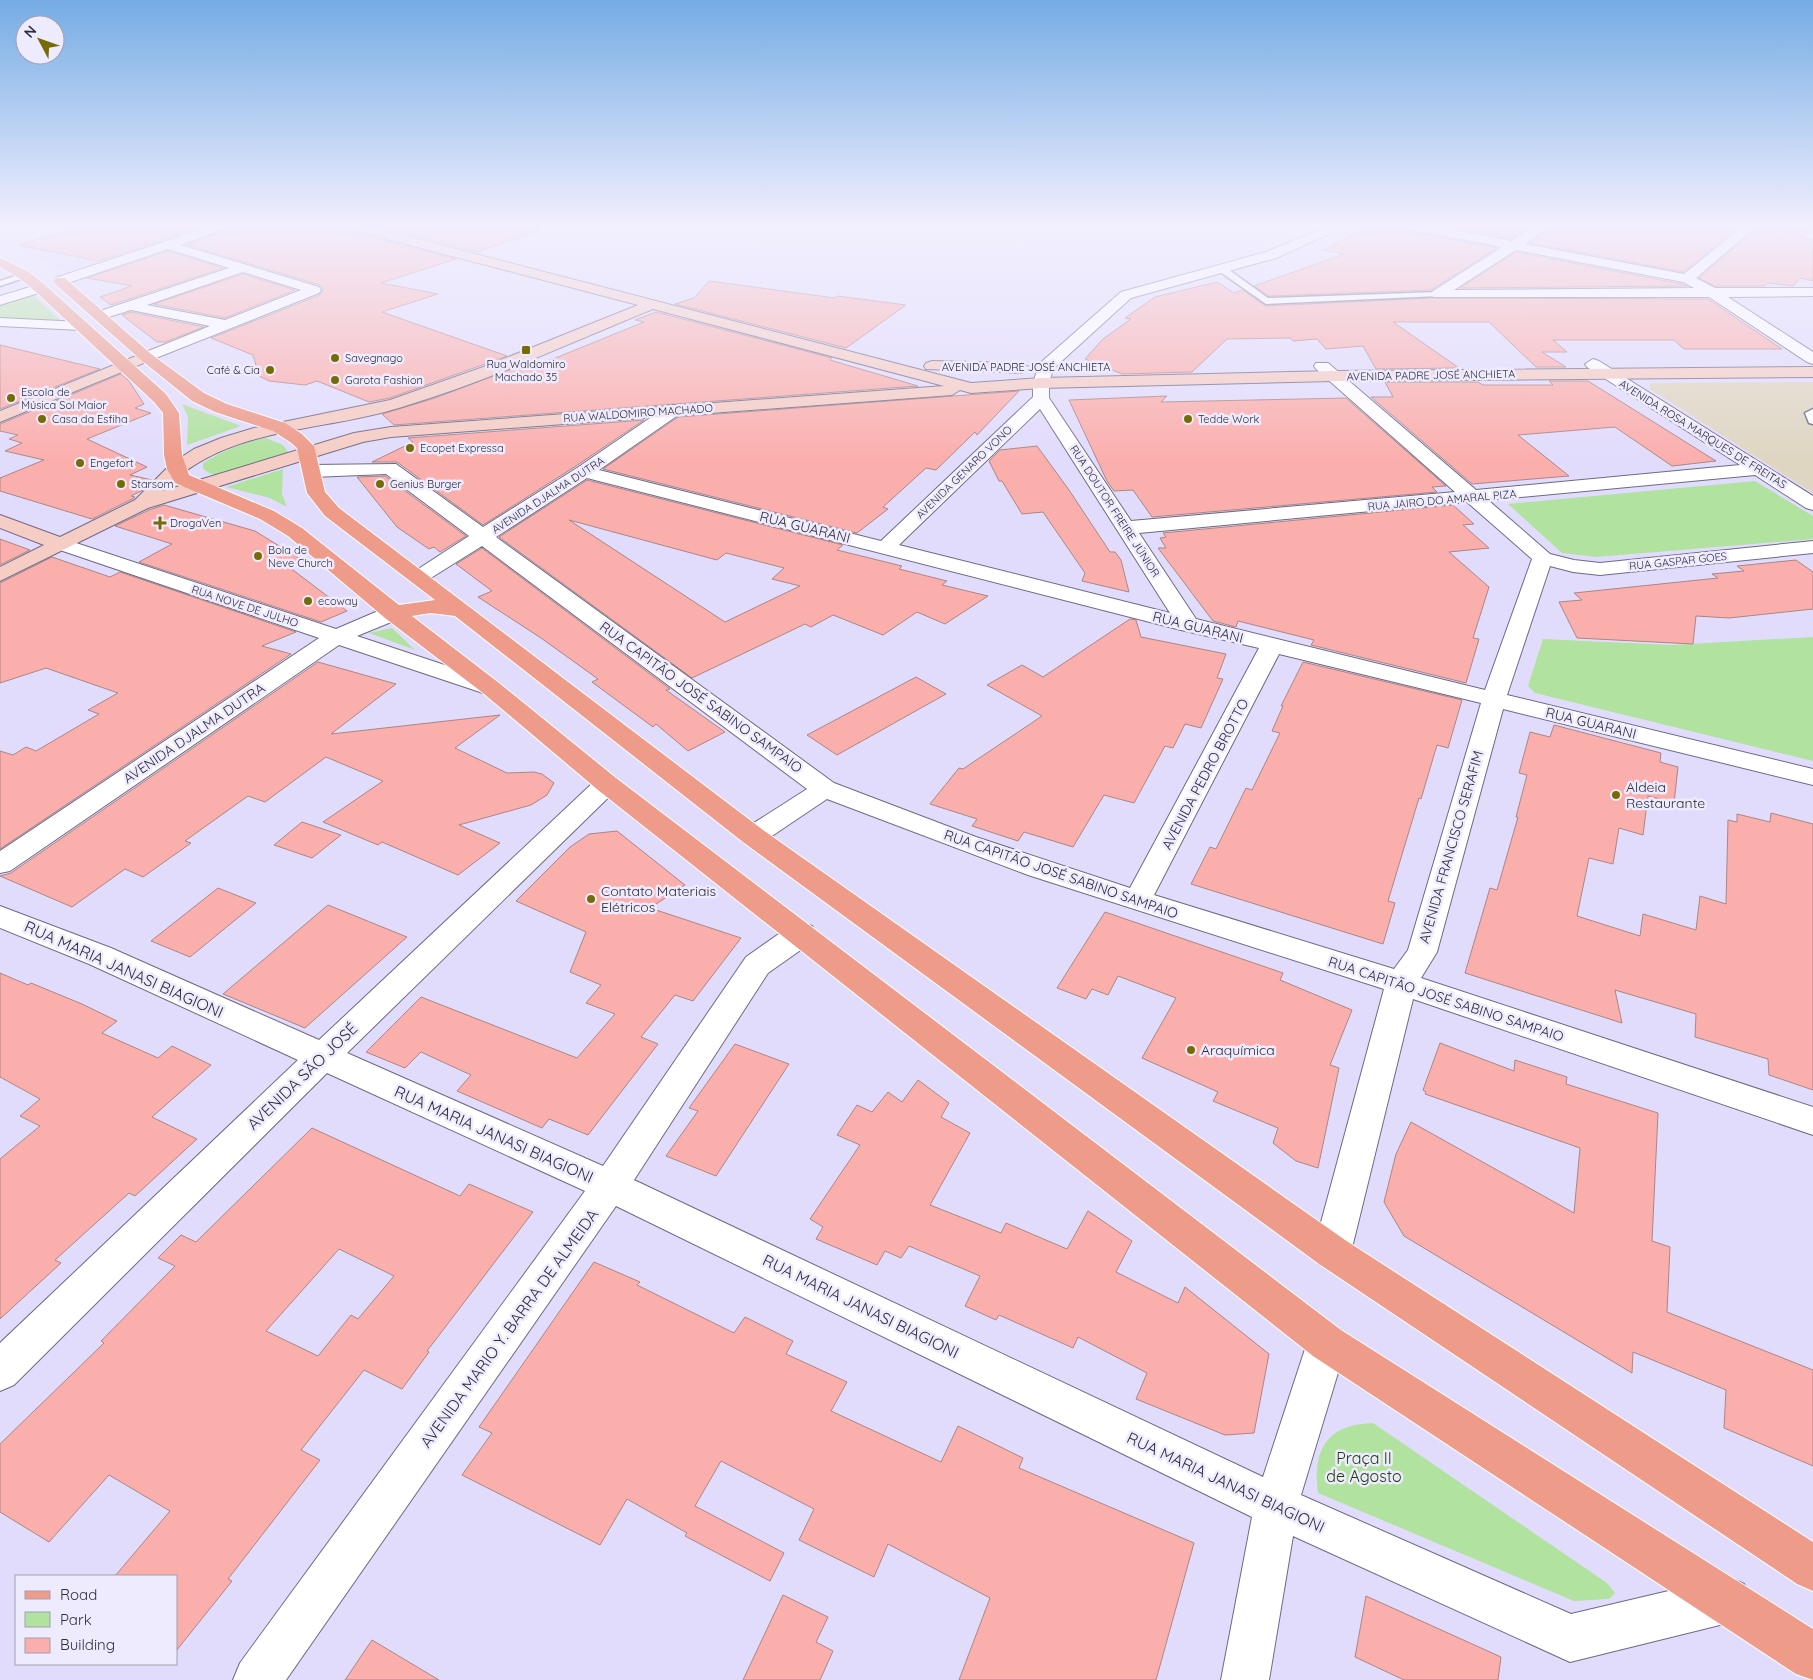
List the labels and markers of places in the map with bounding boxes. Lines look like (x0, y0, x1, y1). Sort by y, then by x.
marker: Rua Waldomiro Machado 35 (520, 344, 532, 356)
place label: Savegnago (345, 351, 403, 365)
marker: Savegnago (329, 352, 341, 364)
place label: Rua Waldomiro Machado 35 (486, 357, 566, 384)
place label: Café & Cia (207, 363, 260, 377)
marker: Café & Cia (264, 364, 276, 376)
place label: Garota Fashion (345, 373, 423, 387)
marker: Garota Fashion (329, 374, 341, 386)
place label: Escola de Música Sol Maior (21, 385, 107, 412)
marker: Escola de Música Sol Maior (5, 392, 17, 404)
place label: Casa da Esfiha (52, 412, 128, 426)
place label: Tedde Work (1198, 412, 1259, 426)
marker: Casa da Esfiha (36, 413, 48, 425)
marker: Tedde Work (1182, 413, 1194, 425)
place label: Ecopet Expressa (420, 441, 504, 455)
marker: Ecopet Expressa (404, 442, 416, 454)
place label: Engefort (90, 456, 134, 470)
marker: Engefort (74, 457, 86, 469)
place label: Starsom (131, 477, 174, 491)
place label: Genius Burger (390, 477, 462, 491)
marker: Starsom (115, 478, 127, 490)
marker: Genius Burger (374, 478, 386, 490)
place label: DrogaVen (170, 516, 221, 530)
marker: DrogaVen (154, 517, 166, 529)
place label: Bola de Neve Church (268, 543, 333, 570)
marker: Bola de Neve Church (252, 550, 264, 562)
place label: ecoway (318, 594, 358, 608)
marker: ecoway (302, 595, 314, 607)
place label: Aldeia Restaurante (1626, 778, 1705, 812)
marker: Aldeia Restaurante (1610, 789, 1622, 801)
place label: Contato Materiais Elétricos (601, 882, 716, 916)
marker: Contato Materiais Elétricos (585, 893, 597, 905)
place label: Araquímica (1201, 1041, 1275, 1059)
marker: Araquímica (1185, 1044, 1197, 1056)

